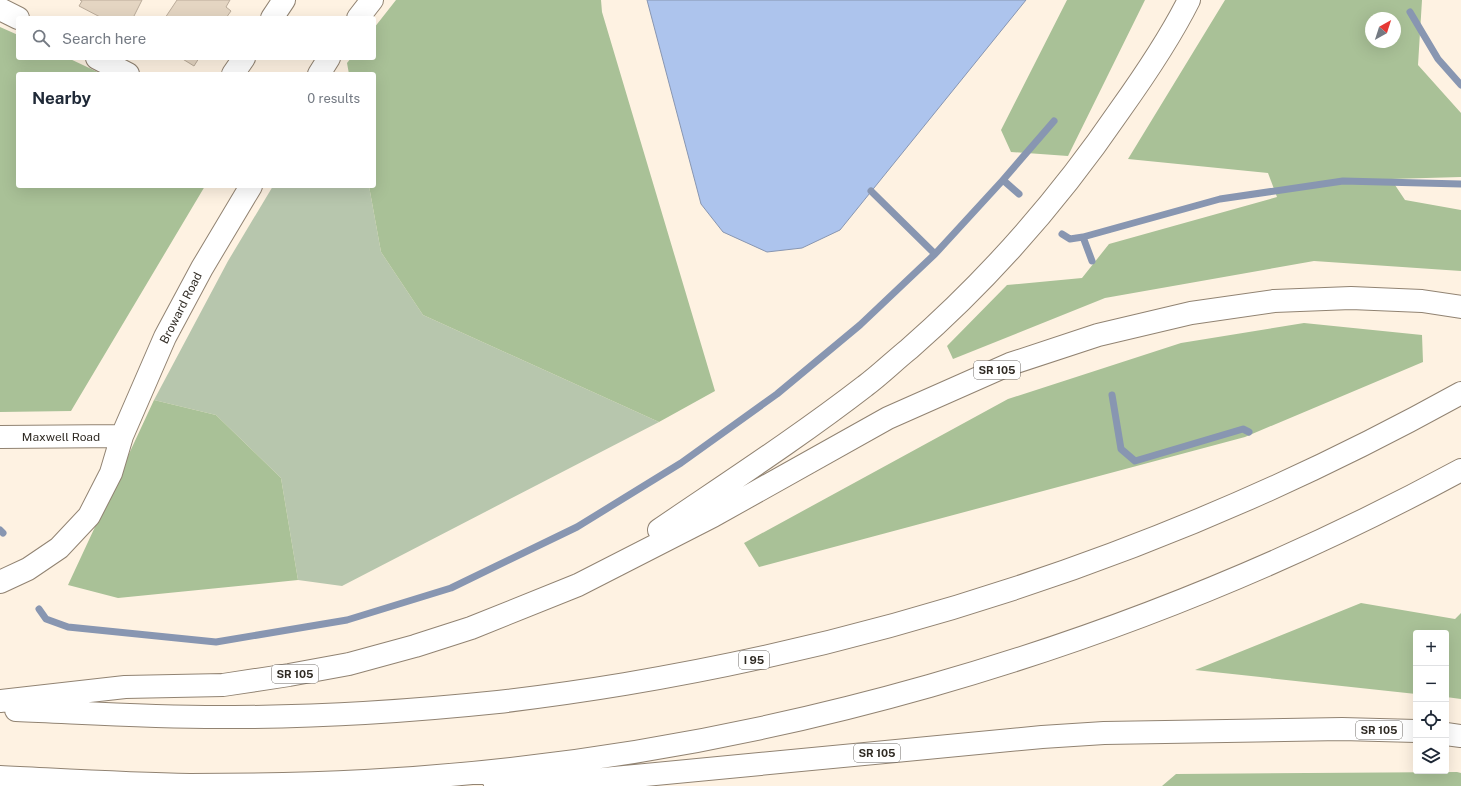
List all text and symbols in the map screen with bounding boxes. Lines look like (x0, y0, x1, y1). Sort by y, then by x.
north arrow (1365, 12, 1401, 48)
search box (16, 16, 376, 60)
icon: search (30, 27, 52, 49)
text: Search here (62, 30, 146, 47)
text: Nearby (32, 88, 91, 108)
text: 0 results (307, 91, 360, 106)
street label: Broward Road (157, 270, 205, 346)
road number: SR 105 (974, 361, 1020, 379)
street label: Maxwell Road (22, 430, 100, 444)
map controls (1413, 630, 1449, 774)
button: + (1413, 630, 1449, 666)
road number: I 95 (739, 651, 769, 669)
road number: SR 105 (272, 665, 318, 683)
button: − (1413, 666, 1449, 702)
button: locate (1413, 702, 1449, 738)
road number: SR 105 (1356, 721, 1402, 739)
button: layers (1413, 738, 1449, 774)
road number: SR 105 (854, 744, 900, 762)

